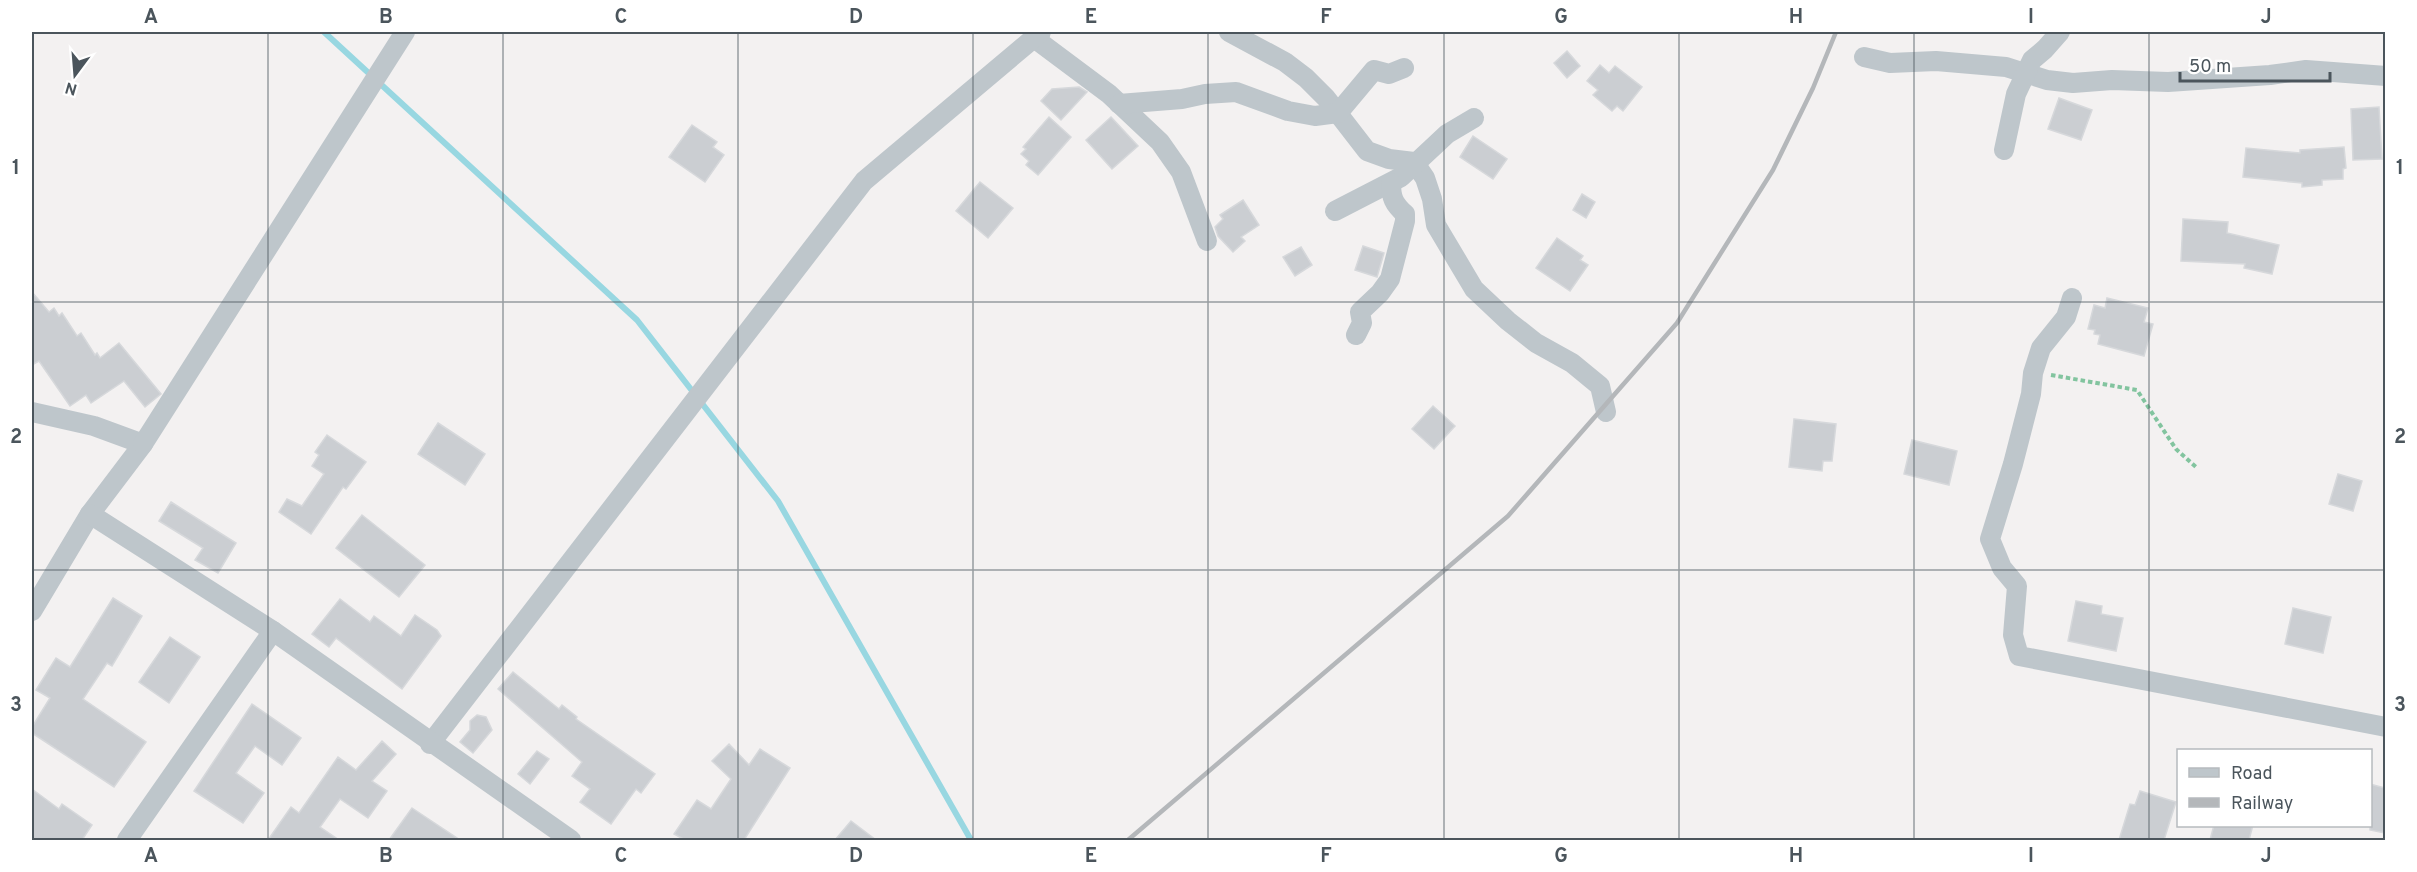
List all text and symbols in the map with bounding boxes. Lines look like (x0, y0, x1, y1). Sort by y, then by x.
text: A (144, 5, 158, 31)
text: B (379, 5, 393, 31)
text: C (615, 5, 627, 31)
text: D (849, 5, 863, 31)
text: E (1085, 5, 1097, 31)
text: F (1320, 5, 1332, 31)
text: G (1554, 5, 1568, 31)
text: H (1789, 5, 1803, 31)
text: I (2028, 5, 2034, 31)
text: J (2260, 5, 2272, 31)
north arrow (45, 45, 105, 105)
scale bar (2180, 45, 2330, 83)
text: 50 m (2189, 56, 2231, 79)
text: N (63, 76, 80, 99)
text: 1 (12, 156, 20, 182)
text: 1 (2396, 156, 2404, 182)
text: 2 (10, 425, 22, 451)
text: 2 (2394, 425, 2406, 451)
text: 3 (10, 693, 22, 719)
text: 3 (2394, 693, 2406, 719)
legend (2177, 749, 2372, 827)
text: Road (2231, 763, 2273, 786)
text: Railway (2231, 793, 2293, 816)
text: A (144, 844, 158, 870)
text: B (379, 844, 393, 870)
text: C (615, 844, 627, 870)
text: D (849, 844, 863, 870)
text: E (1085, 844, 1097, 870)
text: F (1320, 844, 1332, 870)
text: G (1554, 844, 1568, 870)
text: H (1789, 844, 1803, 870)
text: I (2028, 844, 2034, 870)
text: J (2260, 844, 2272, 870)

